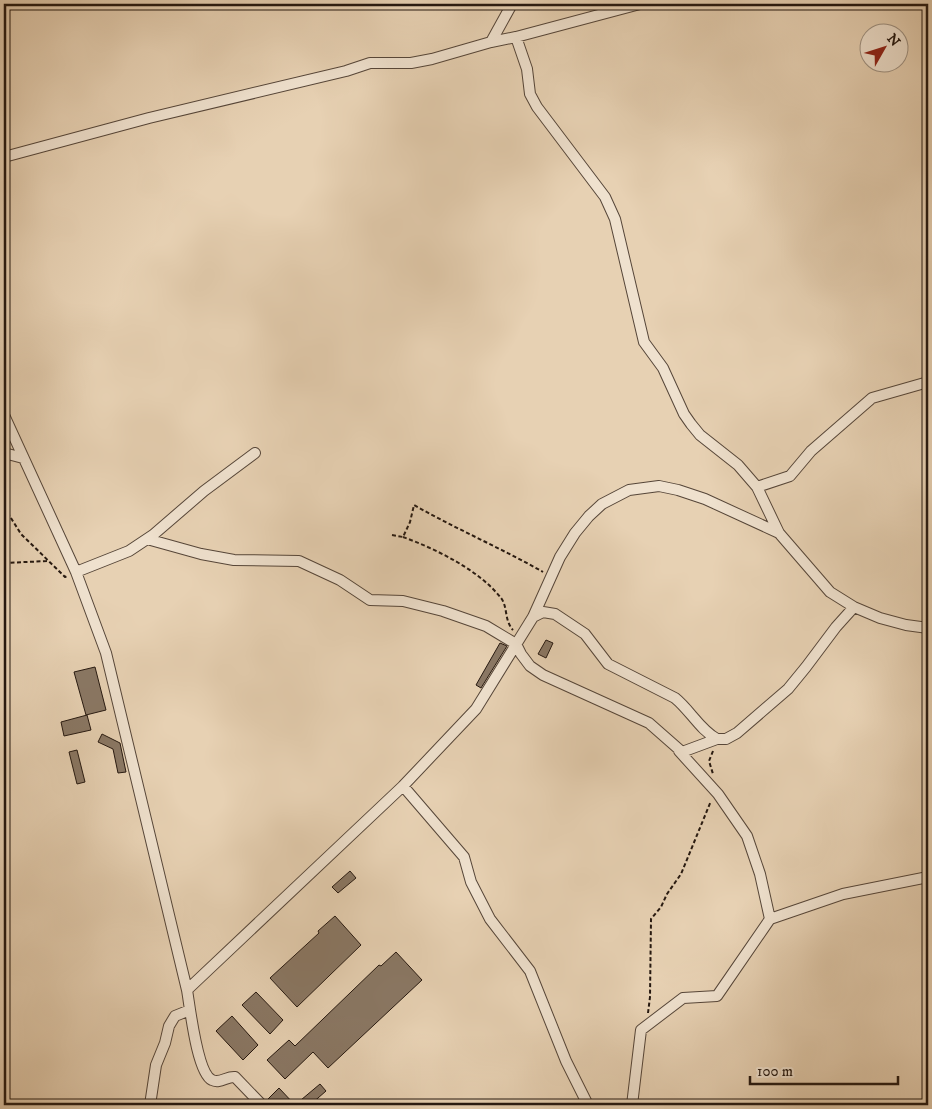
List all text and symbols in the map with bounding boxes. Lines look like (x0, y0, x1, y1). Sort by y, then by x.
north arrow (860, 22, 910, 72)
text: N (883, 30, 904, 51)
scale bar (750, 1054, 897, 1086)
text: 100 m (757, 1062, 793, 1081)

